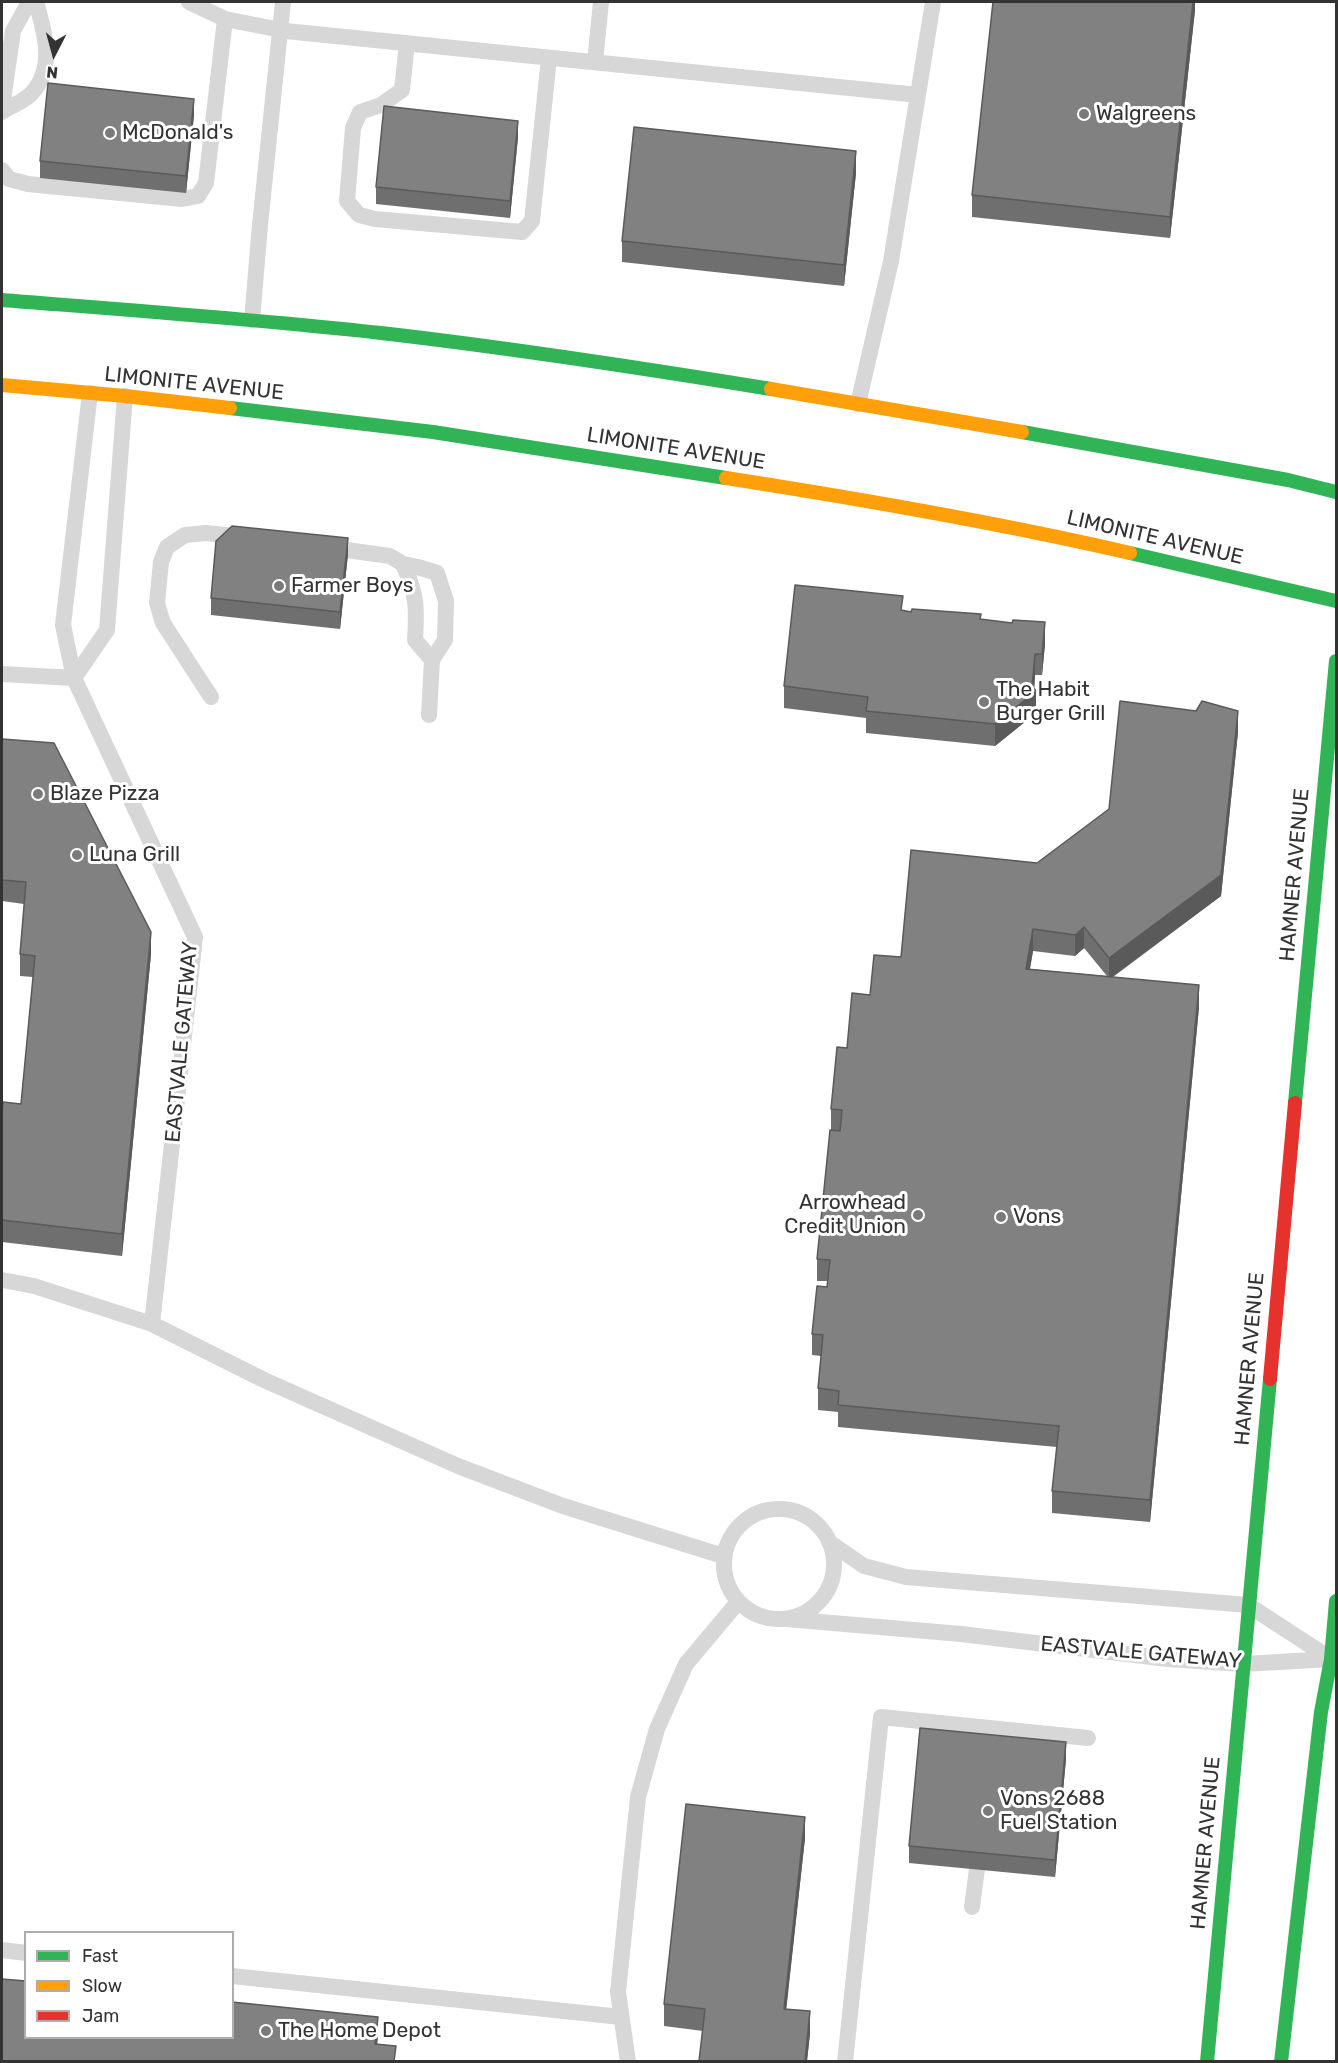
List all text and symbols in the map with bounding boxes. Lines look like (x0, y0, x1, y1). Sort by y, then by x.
north arrow (24, 24, 84, 84)
text: N (45, 62, 59, 82)
place label: Walgreens (1096, 101, 1196, 127)
marker: Walgreens (1077, 107, 1091, 121)
place label: McDonald's (122, 120, 234, 146)
marker: McDonald's (103, 126, 117, 140)
street label: LIMONITE AVENUE (103, 362, 285, 406)
street label: LIMONITE AVENUE (585, 422, 767, 476)
street label: LIMONITE AVENUE (1064, 505, 1246, 571)
place label: Farmer Boys (291, 573, 413, 599)
marker: Farmer Boys (272, 579, 286, 593)
place label: The Habit Burger Grill (996, 677, 1105, 727)
marker: The Habit Burger Grill (977, 695, 991, 709)
place label: Blaze Pizza (50, 781, 160, 807)
marker: Blaze Pizza (31, 787, 45, 801)
street label: HAMNER AVENUE (1275, 787, 1315, 963)
place label: Luna Grill (89, 842, 180, 868)
marker: Luna Grill (70, 848, 84, 862)
street label: EASTVALE GATEWAY (161, 940, 203, 1144)
place label: Arrowhead Credit Union (784, 1190, 906, 1240)
place label: Vons (1013, 1204, 1061, 1230)
marker: Arrowhead Credit Union (911, 1208, 925, 1222)
marker: Vons (994, 1210, 1008, 1224)
street label: HAMNER AVENUE (1230, 1271, 1270, 1447)
street label: EASTVALE GATEWAY (1039, 1632, 1243, 1674)
street label: HAMNER AVENUE (1186, 1755, 1226, 1931)
place label: Vons 2688 Fuel Station (1000, 1786, 1118, 1836)
marker: Vons 2688 Fuel Station (981, 1804, 995, 1818)
legend (24, 1931, 234, 2039)
text: Fast (82, 1945, 118, 1967)
text: Slow (82, 1975, 122, 1997)
text: Jam (82, 2005, 119, 2027)
place label: The Home Depot (278, 2018, 441, 2044)
marker: The Home Depot (259, 2024, 273, 2038)

